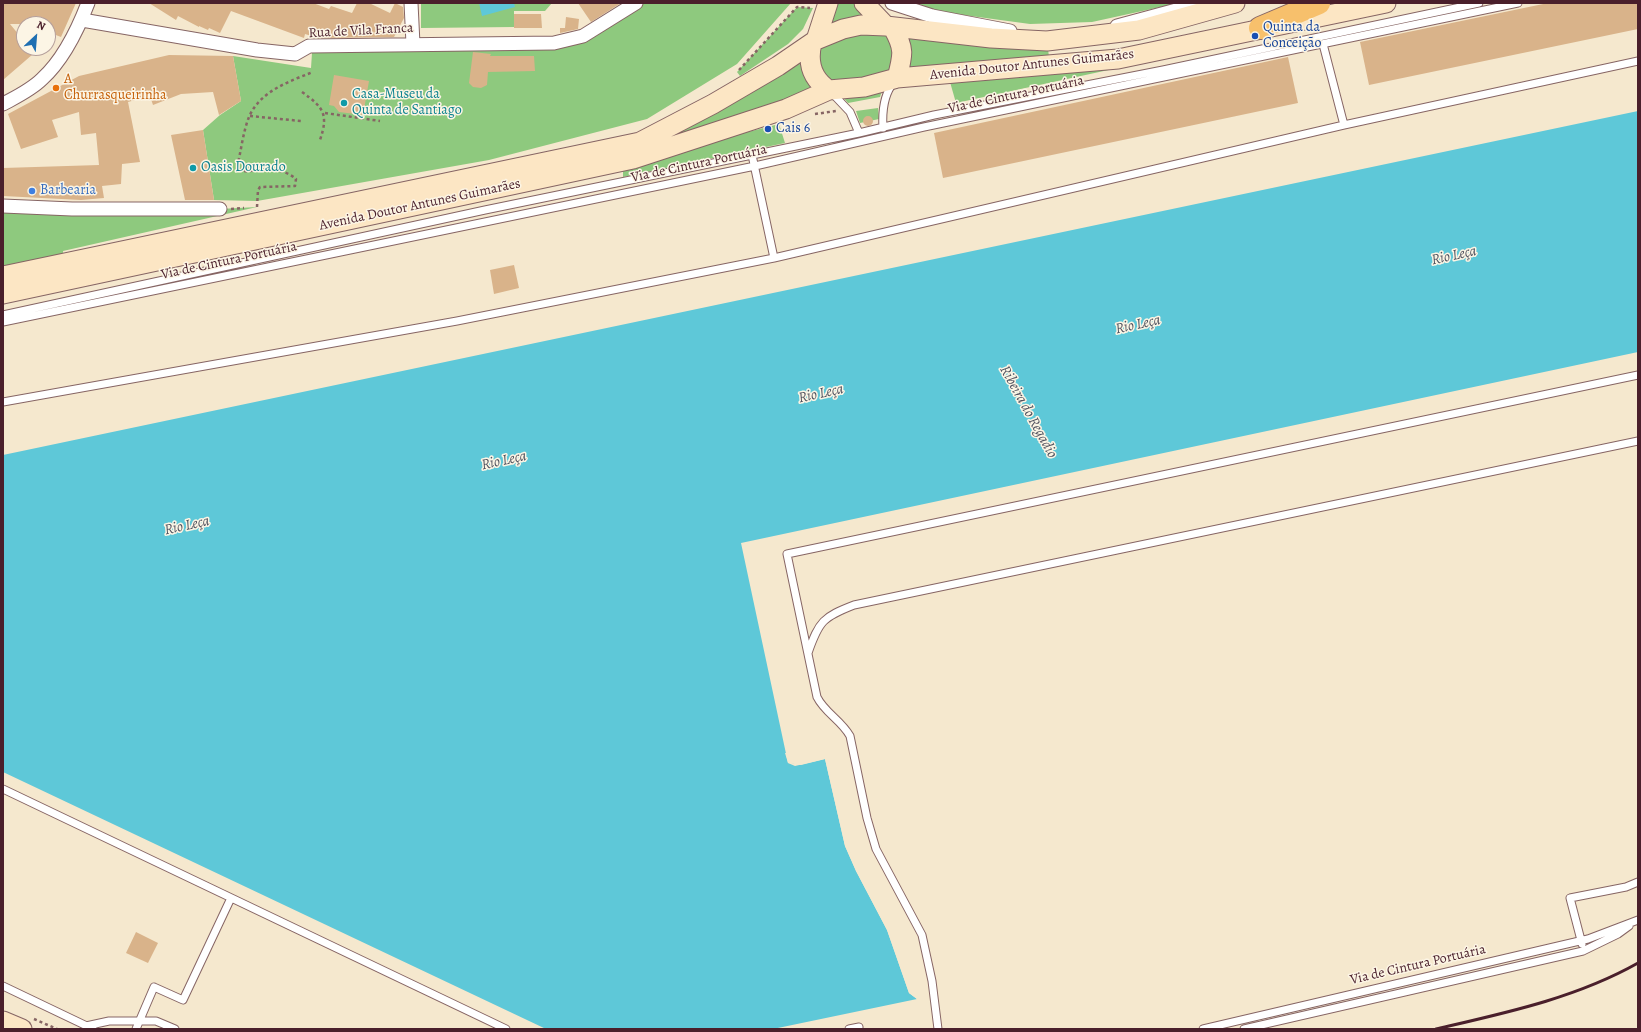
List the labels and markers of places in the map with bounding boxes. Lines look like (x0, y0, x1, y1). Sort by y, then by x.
place label: Quinta da Conceição (1263, 20, 1321, 52)
marker: Quinta da Conceição (1250, 31, 1260, 41)
place label: A Churrasqueirinha (64, 72, 167, 104)
marker: A Churrasqueirinha (51, 83, 61, 93)
place label: Casa-Museu da Quinta de Santiago (352, 87, 462, 120)
marker: Casa-Museu da Quinta de Santiago (339, 98, 349, 108)
place label: Cais 6 (776, 121, 810, 137)
marker: Cais 6 (763, 124, 773, 134)
place label: Oasis Dourado (201, 160, 286, 176)
marker: Oasis Dourado (188, 163, 198, 173)
place label: Barbearia (40, 183, 96, 199)
marker: Barbearia (27, 186, 37, 196)

